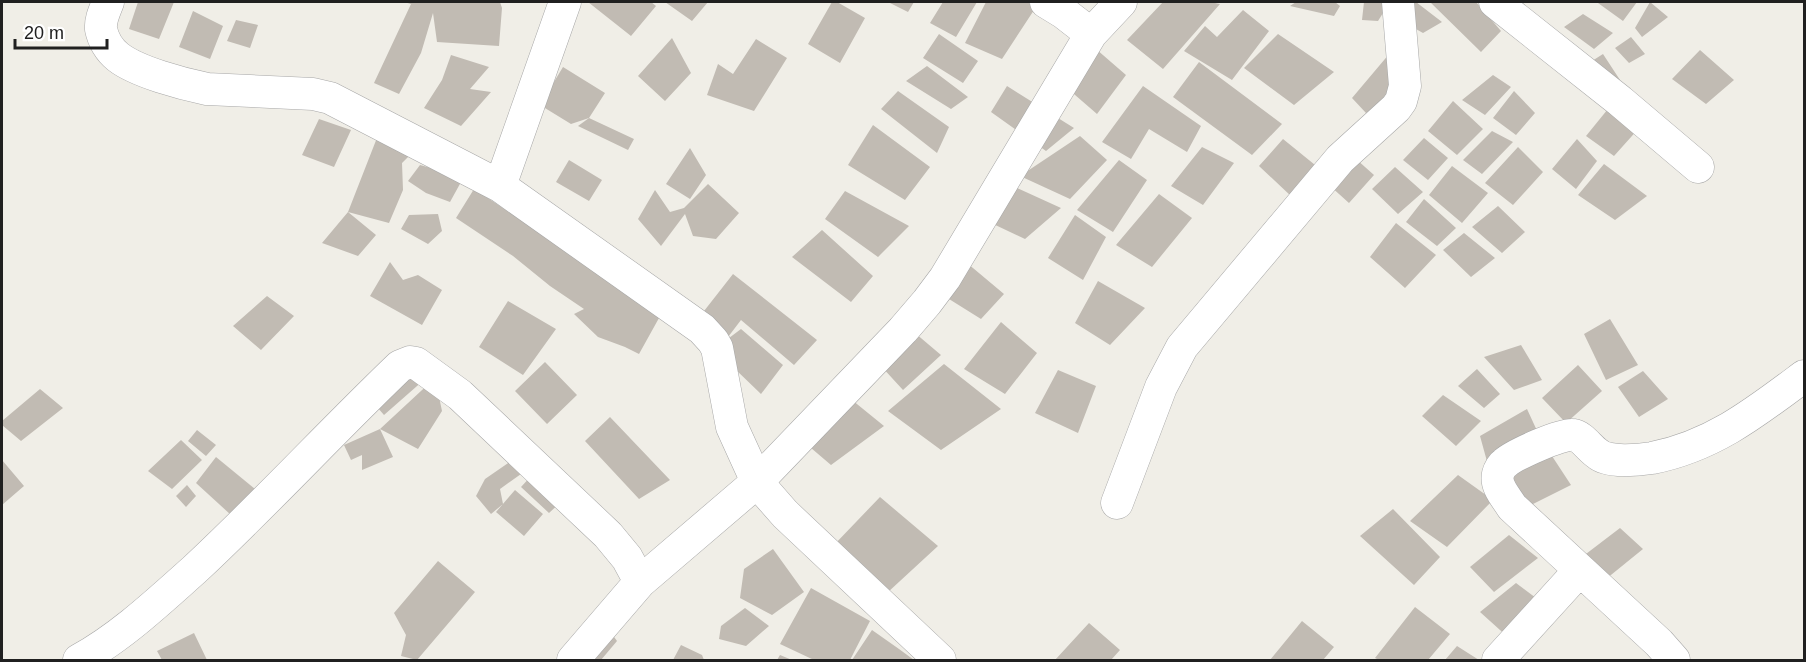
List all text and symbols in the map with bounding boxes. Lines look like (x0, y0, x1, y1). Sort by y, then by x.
scale bar (15, 12, 106, 50)
text: 20 m (24, 23, 64, 43)

